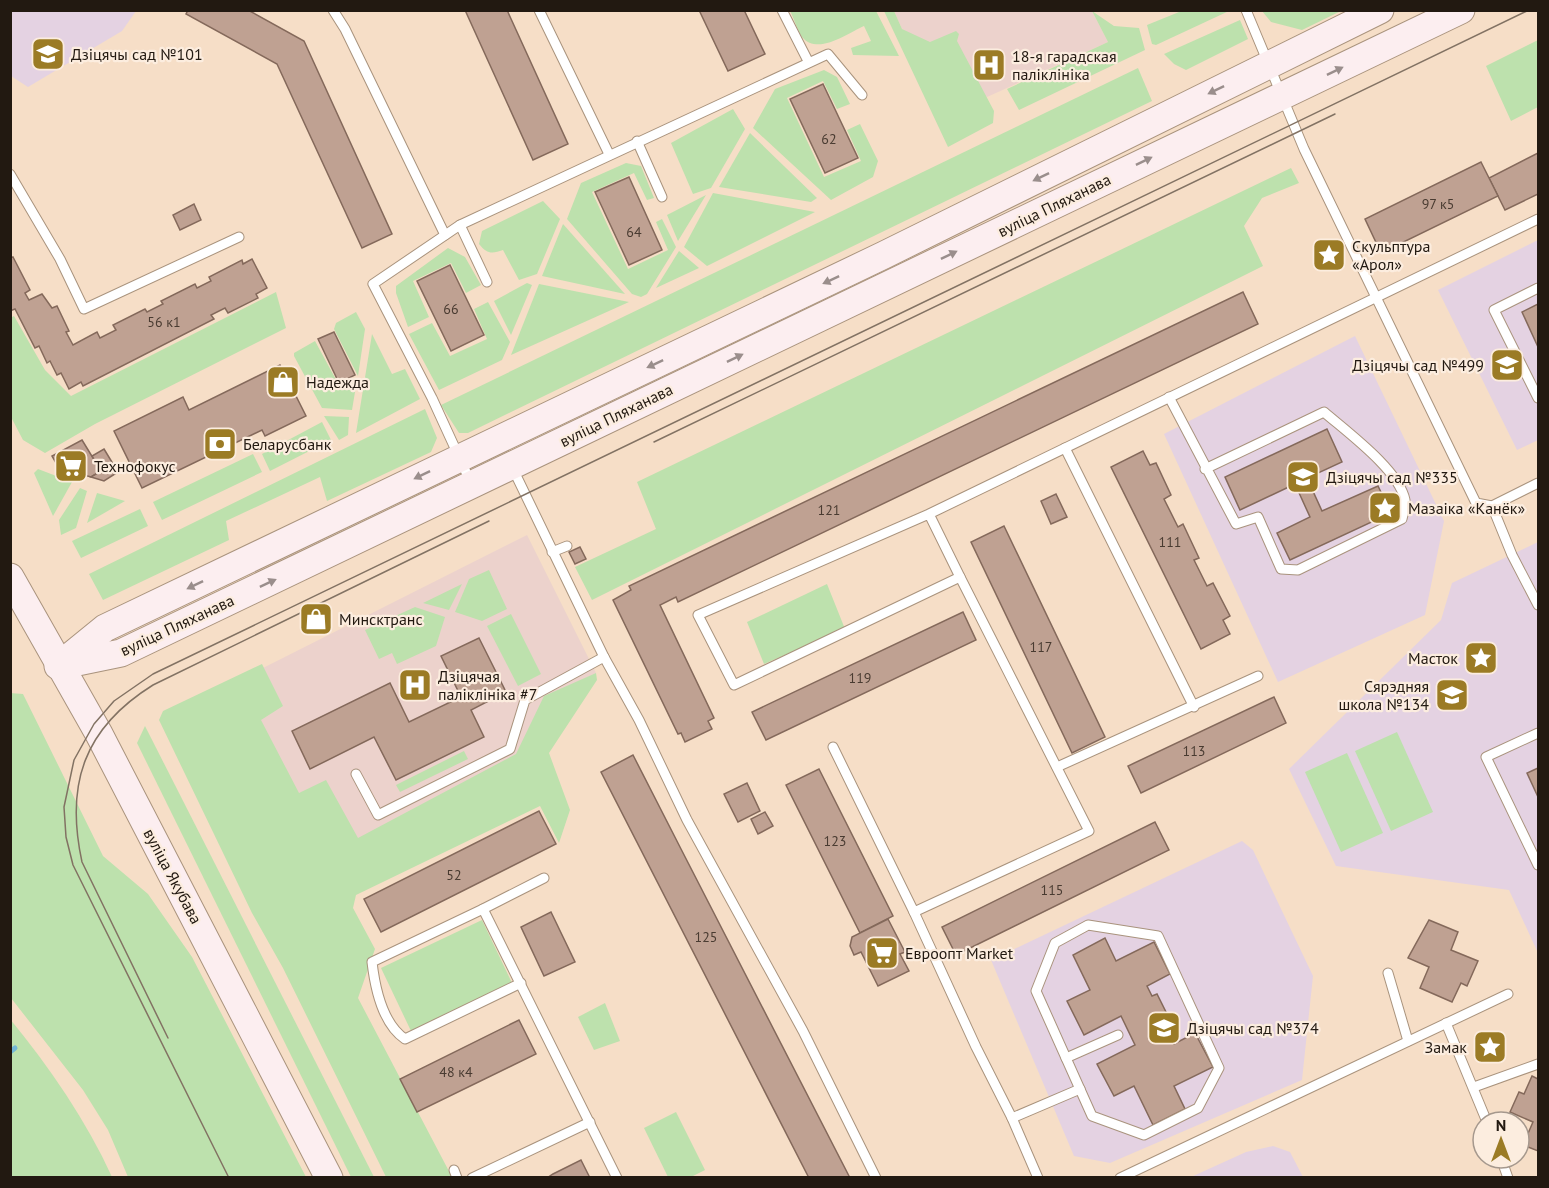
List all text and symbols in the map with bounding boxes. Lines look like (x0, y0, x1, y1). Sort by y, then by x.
school or university icon: Дзіцячы сад №101 (30, 36, 66, 72)
place label: Дзіцячы сад №101 (71, 44, 203, 64)
place label: 18-я гарадская паліклініка (1012, 46, 1117, 84)
hospital icon: 18-я гарадская паліклініка (971, 47, 1007, 83)
one-way arrow (1326, 66, 1343, 75)
one-way arrow (1207, 85, 1224, 94)
house number: 62 (821, 130, 837, 148)
one-way arrow (1136, 157, 1153, 166)
street label: вуліца Пляханава (994, 169, 1114, 241)
one-way arrow (1033, 172, 1050, 181)
house number: 97 к5 (1422, 195, 1454, 213)
house number: 64 (626, 223, 642, 241)
place label: Скульптура «Арол» (1352, 236, 1430, 274)
place icon: Скульптура «Арол» (1311, 237, 1347, 273)
one-way arrow (941, 250, 958, 259)
one-way arrow (823, 275, 840, 284)
house number: 66 (443, 300, 459, 318)
house number: 56 к1 (147, 313, 181, 331)
school or university icon: Дзіцячы сад №499 (1489, 347, 1525, 383)
one-way arrow (726, 353, 743, 363)
place label: Дзіцячы сад №499 (1352, 355, 1484, 375)
one-way arrow (647, 359, 664, 368)
shop icon: Надежда (265, 364, 301, 400)
place label: Надежда (306, 372, 369, 392)
street label: вуліца Пляханава (556, 379, 676, 451)
bank icon: Беларусбанк (202, 426, 238, 462)
place label: Беларусбанк (243, 434, 332, 454)
supermarket icon: Технофокус (53, 448, 89, 484)
place label: Технофокус (94, 456, 176, 476)
school or university icon: Дзіцячы сад №335 (1285, 459, 1321, 495)
place label: Дзіцячы сад №335 (1326, 467, 1458, 487)
one-way arrow (414, 470, 431, 480)
place icon: Мазаіка «Канёк» (1367, 490, 1403, 526)
place label: Мазаіка «Канёк» (1408, 498, 1525, 518)
house number: 121 (818, 501, 840, 519)
house number: 111 (1159, 533, 1181, 551)
one-way arrow (259, 578, 276, 587)
one-way arrow (186, 581, 203, 590)
street label: вуліца Пляханава (117, 590, 237, 660)
shop icon: Минсктранс (298, 601, 334, 637)
place label: Минсктранс (339, 609, 423, 629)
house number: 117 (1030, 638, 1052, 656)
place icon: Масток (1463, 640, 1499, 676)
place label: Масток (1408, 648, 1458, 668)
place label: Дзіцячая паліклініка #7 (438, 666, 538, 704)
hospital icon: Дзіцячая паліклініка #7 (397, 667, 433, 703)
house number: 119 (849, 669, 871, 687)
place label: Сярэдняя школа №134 (1338, 676, 1429, 714)
school or university icon: Сярэдняя школа №134 (1434, 677, 1470, 713)
house number: 113 (1183, 742, 1205, 760)
street label: вуліца Якубава (139, 825, 207, 927)
house number: 123 (824, 832, 846, 850)
house number: 52 (446, 866, 462, 884)
house number: 115 (1041, 881, 1063, 899)
house number: 125 (695, 928, 717, 946)
supermarket icon: Евроопт Market (864, 935, 900, 971)
place label: Евроопт Market (905, 943, 1014, 963)
school or university icon: Дзіцячы сад №374 (1146, 1010, 1182, 1046)
place label: Дзіцячы сад №374 (1187, 1018, 1319, 1038)
place icon: Замак (1472, 1029, 1508, 1065)
place label: Замак (1425, 1037, 1467, 1057)
house number: 48 к4 (439, 1063, 473, 1081)
north arrow (1471, 1110, 1531, 1170)
text: N (1496, 1115, 1506, 1135)

